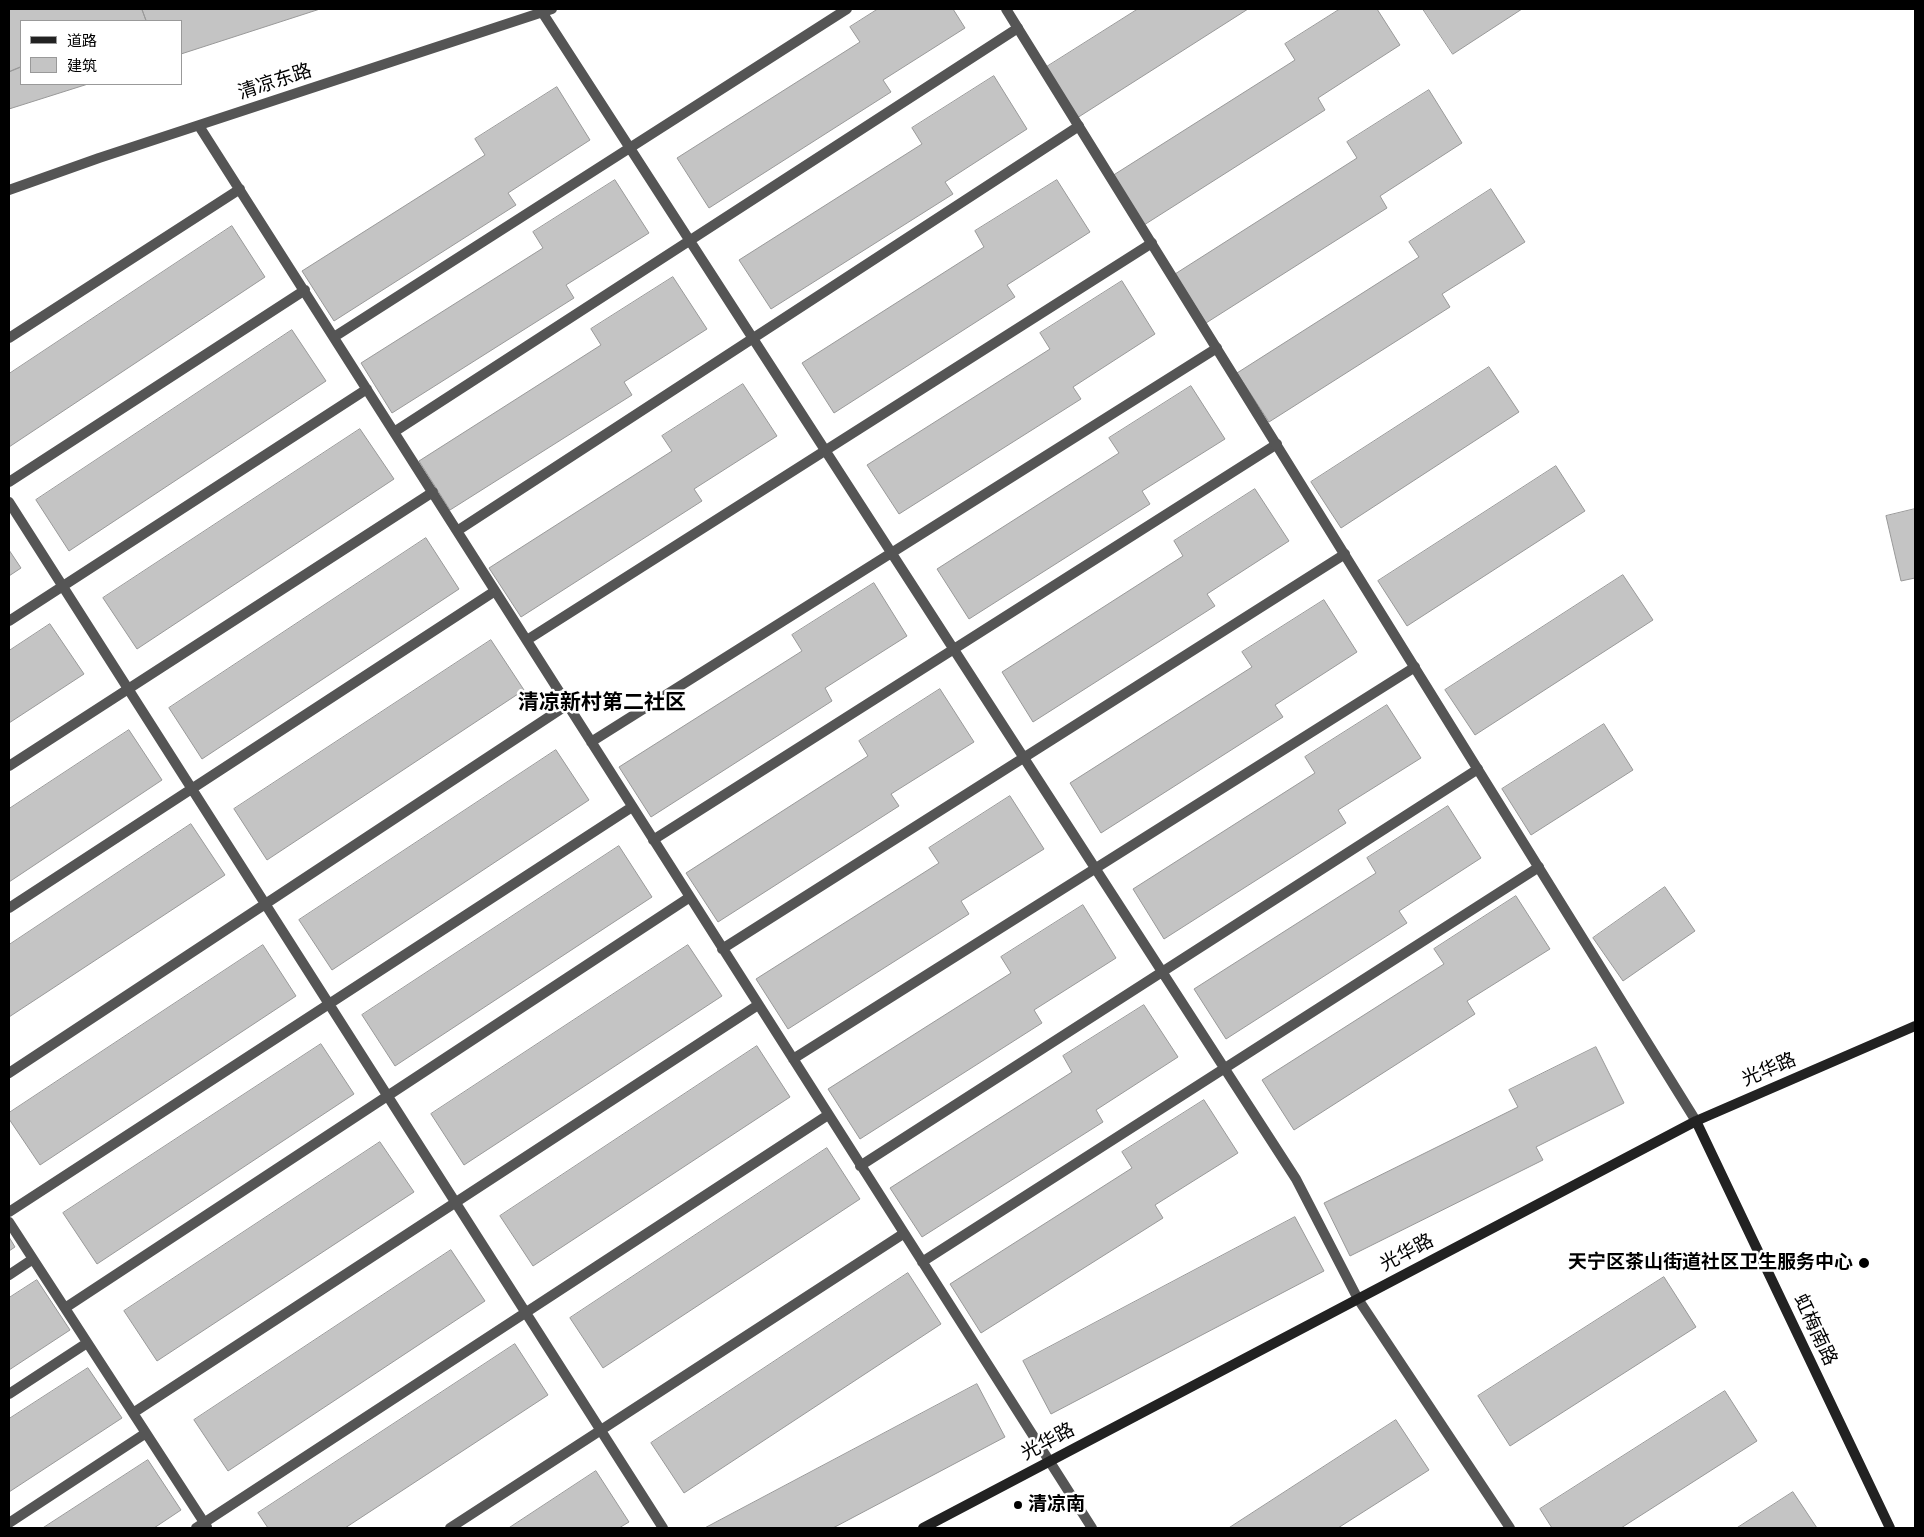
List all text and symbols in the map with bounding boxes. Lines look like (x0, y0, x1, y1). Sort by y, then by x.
legend (20, 20, 182, 85)
text: 道路 (67, 32, 97, 50)
text: 建筑 (67, 57, 97, 75)
street label: 清凉东路 (235, 59, 315, 105)
district label: 清凉新村第二社区 (518, 690, 686, 716)
street label: 光华路 (1738, 1048, 1800, 1092)
street label: 光华路 (1376, 1230, 1438, 1276)
place label: 天宁区茶山街道社区卫生服务中心 (1568, 1252, 1853, 1274)
marker: 天宁区茶山街道社区卫生服务中心 (1857, 1256, 1871, 1270)
street label: 虹梅南路 (1789, 1291, 1841, 1369)
street label: 光华路 (1017, 1419, 1079, 1465)
place label: 清凉南 (1028, 1494, 1085, 1516)
marker: 清凉南 (1012, 1499, 1024, 1511)

